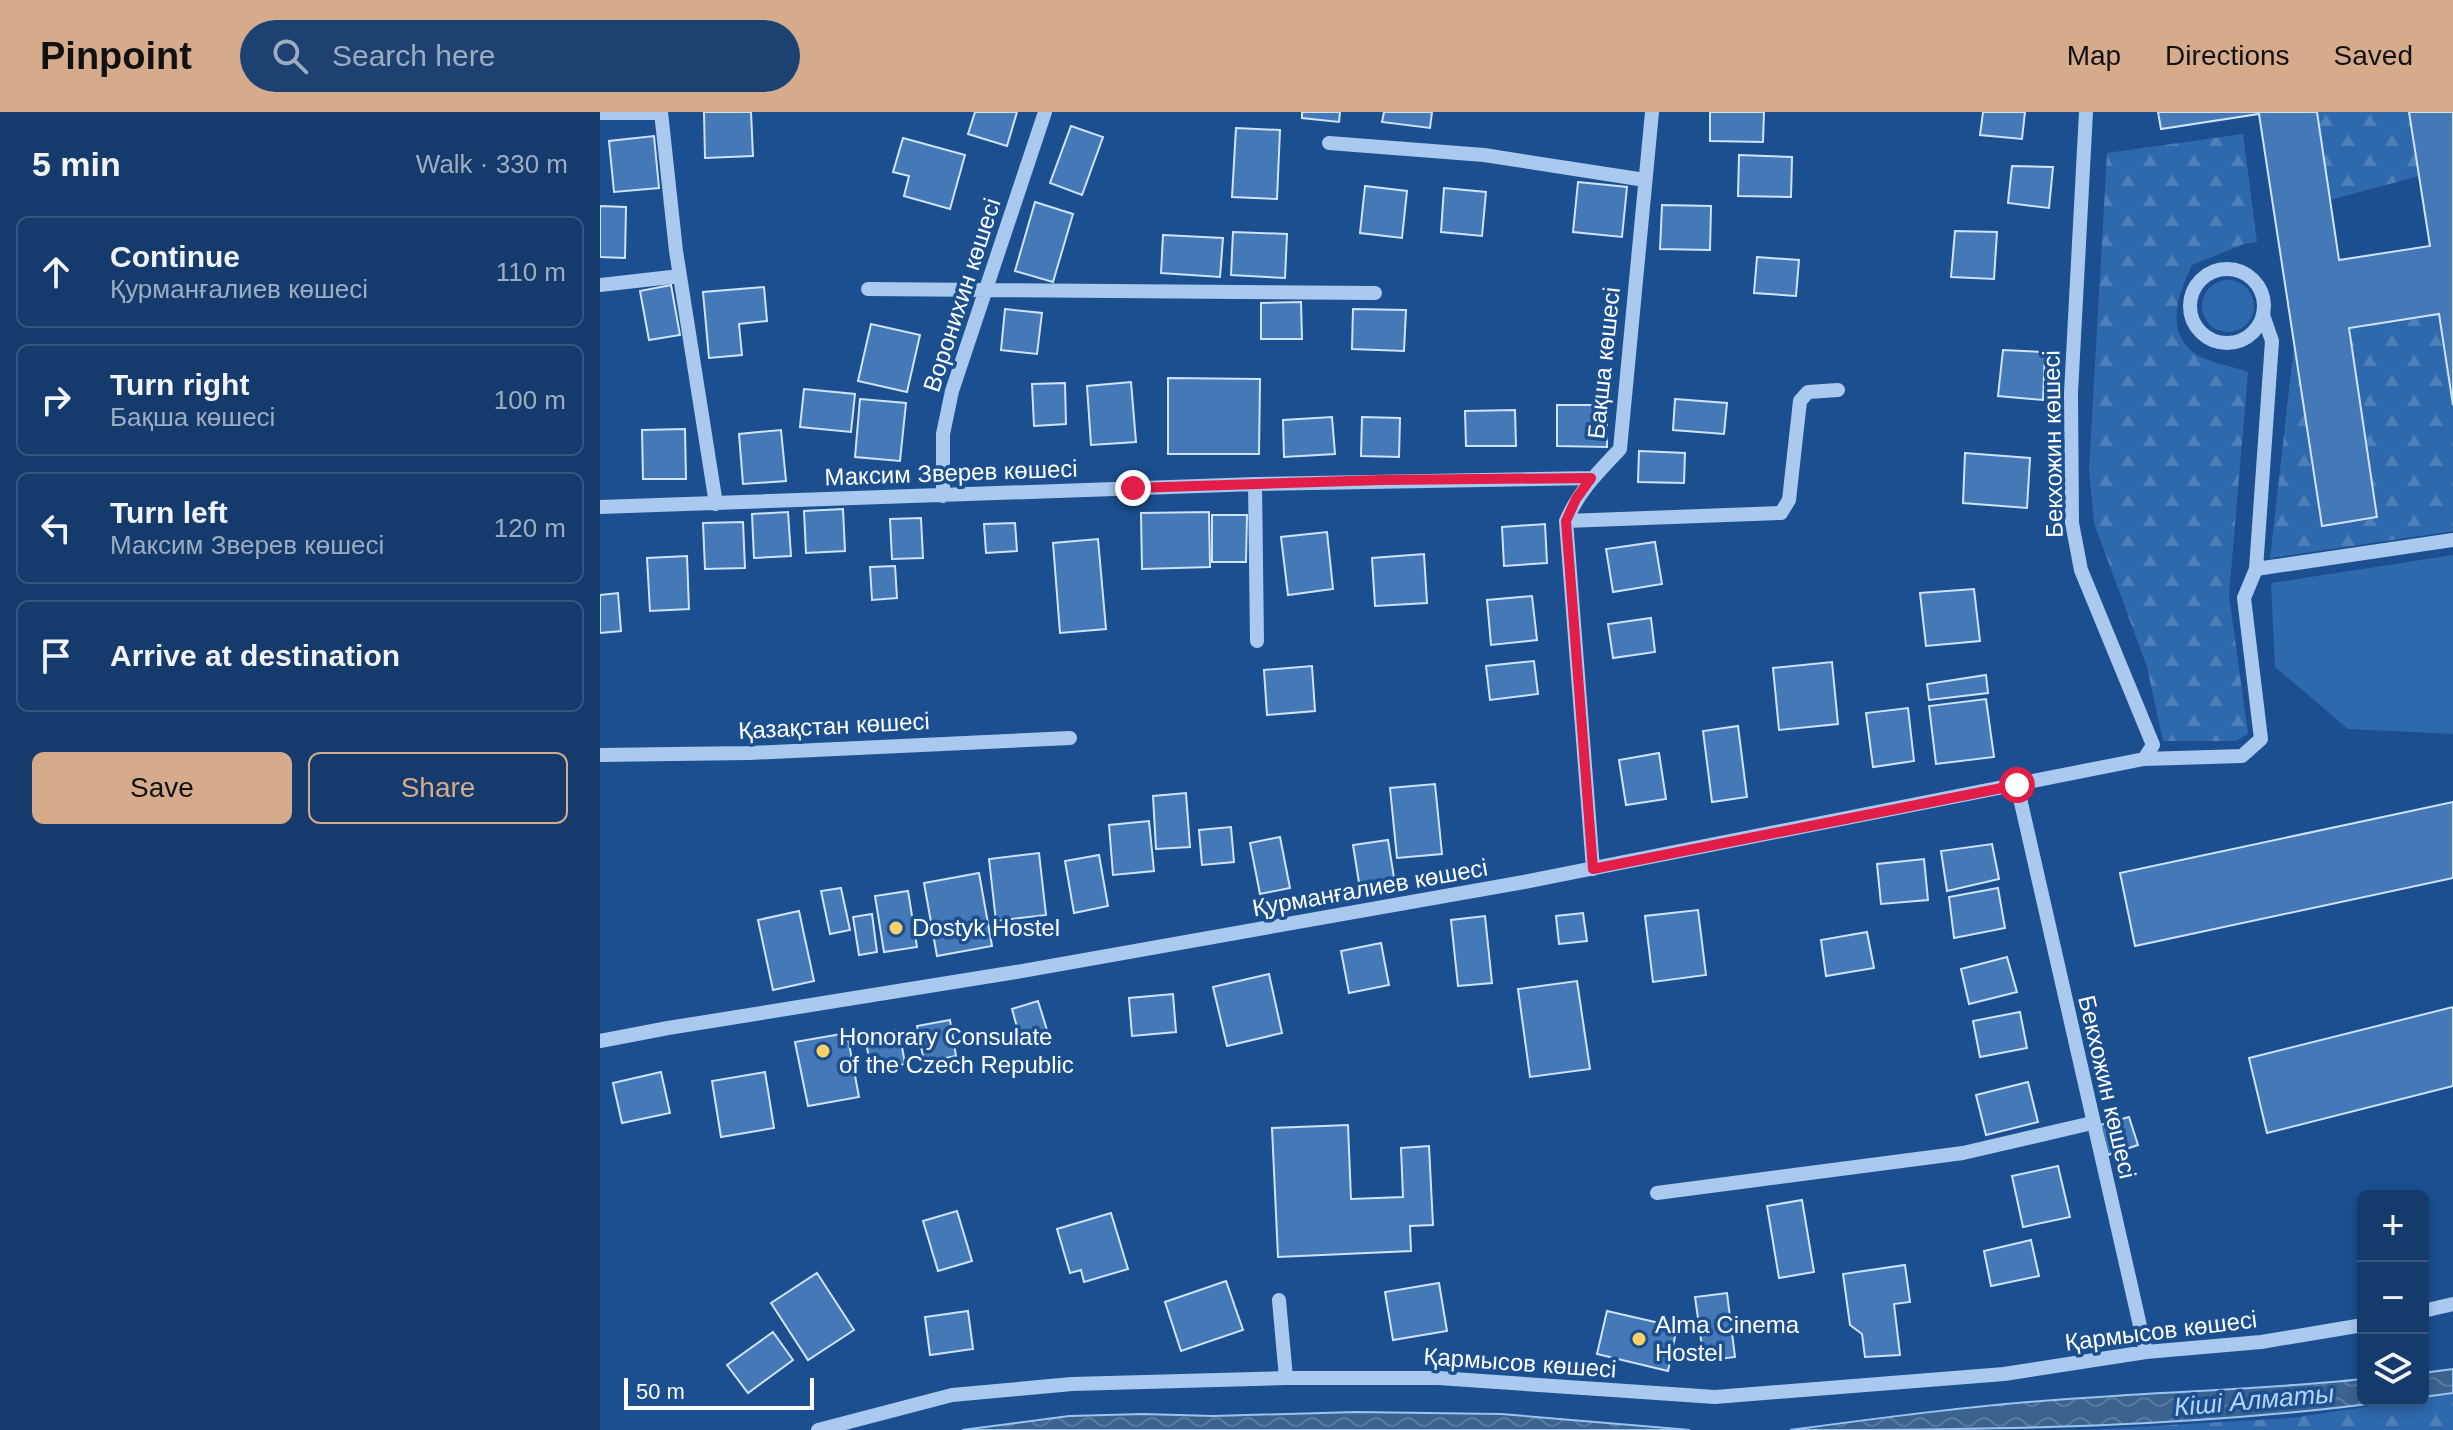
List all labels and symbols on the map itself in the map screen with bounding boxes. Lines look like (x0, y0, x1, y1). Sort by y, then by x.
street label: Воронихин көшесі (918, 195, 1006, 395)
street label: Бақша көшесі (1582, 286, 1625, 440)
street label: Бекхожин көшесі (2037, 350, 2068, 538)
street label: Максим Зверев көшесі (824, 455, 1078, 490)
route end (1115, 470, 1151, 506)
street label: Қазақстан көшесі (738, 707, 930, 744)
route start (1999, 767, 2035, 803)
street label: Қурманғалиев көшесі (1250, 854, 1490, 921)
place label: Dostyk Hostel (912, 914, 1060, 941)
marker: Dostyk Hostel (887, 919, 905, 937)
street label: Бекхожин көшесі (2073, 992, 2142, 1181)
place label: Honorary Consulate of the Czech Republic (839, 1023, 1074, 1078)
marker: Honorary Consulate of the Czech Republic (814, 1042, 832, 1060)
street label: Қармысов көшесі (2063, 1305, 2258, 1356)
place label: Alma Cinema Hostel (1655, 1311, 1800, 1366)
marker: Alma Cinema Hostel (1630, 1330, 1648, 1348)
street label: Қармысов көшесі (1423, 1342, 1617, 1383)
scale bar (624, 1374, 814, 1410)
water label: Кіші Алматы (2173, 1378, 2335, 1422)

